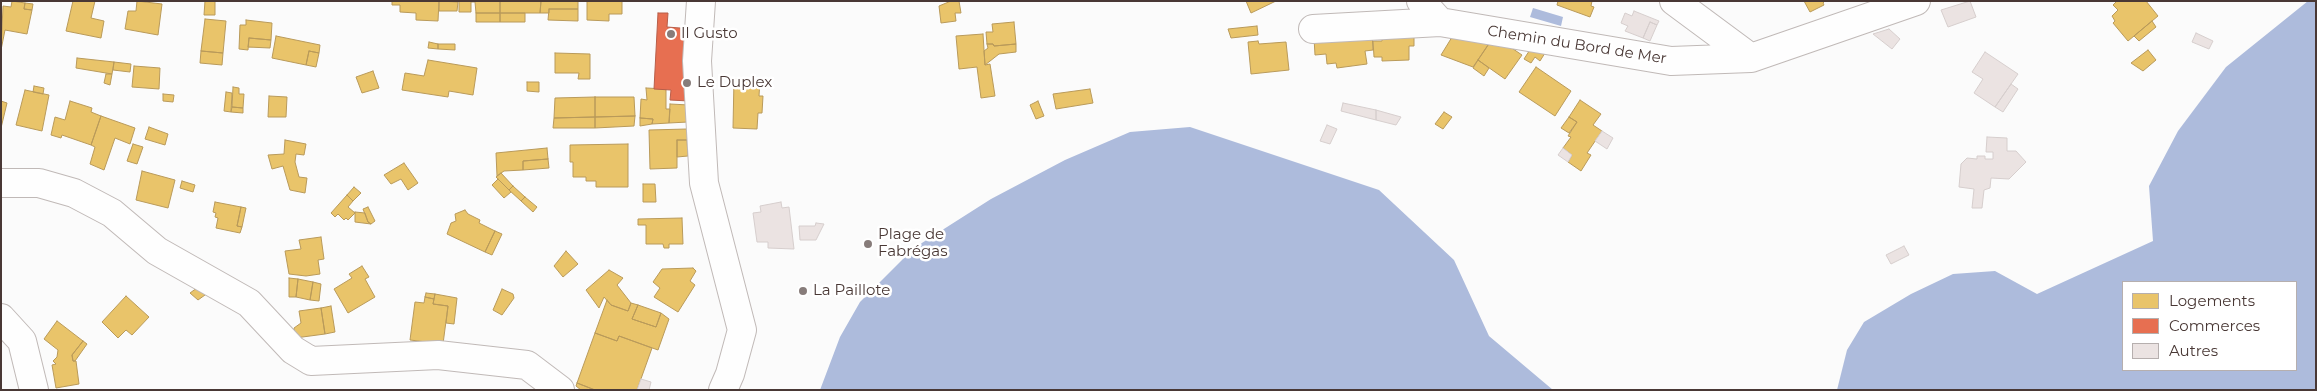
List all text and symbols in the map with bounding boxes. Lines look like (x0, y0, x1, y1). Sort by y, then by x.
street label: Chemin du Bord de Mer (1486, 22, 1668, 68)
place label: Il Gusto (681, 25, 738, 43)
marker: Il Gusto (665, 28, 677, 40)
place label: Le Duplex (697, 74, 772, 92)
marker: Le Duplex (681, 77, 693, 89)
place label: Plage de Fabrégas (878, 226, 948, 261)
marker: Plage de Fabrégas (862, 238, 874, 250)
legend (2122, 281, 2297, 371)
place label: La Paillote (813, 282, 890, 300)
marker: La Paillote (797, 285, 809, 297)
text: Logements (2169, 291, 2255, 310)
text: Commerces (2169, 316, 2260, 335)
text: Autres (2169, 341, 2218, 360)

